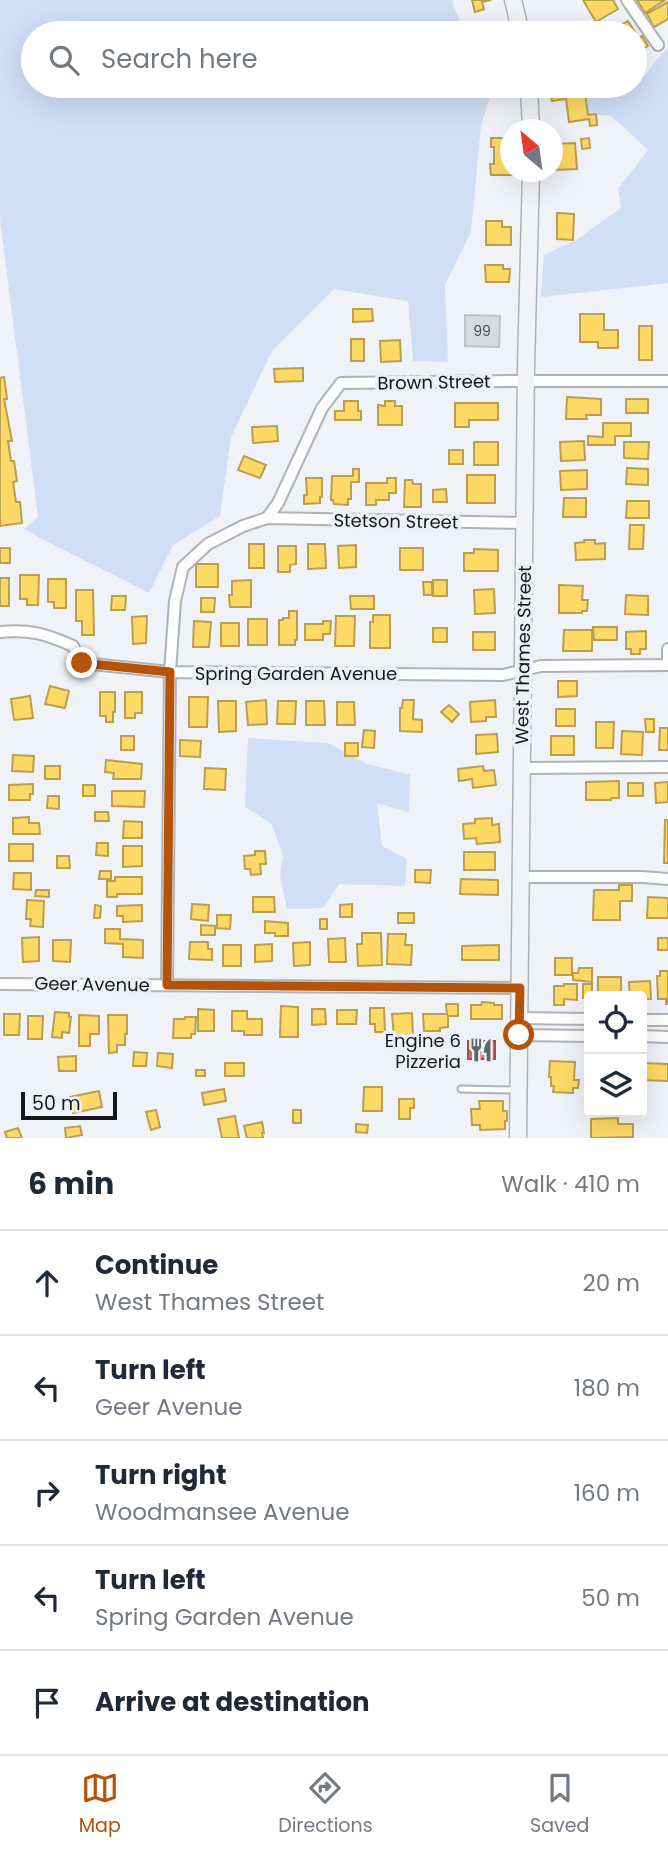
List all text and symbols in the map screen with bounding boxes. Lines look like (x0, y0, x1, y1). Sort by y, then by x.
search box (21, 21, 647, 98)
icon: search (45, 41, 83, 79)
text: Search here (101, 41, 258, 77)
north arrow (500, 119, 563, 182)
house number: 99 (473, 321, 491, 341)
street label: Brown Street (377, 369, 491, 395)
street label: Stetson Street (333, 507, 459, 535)
street label: West Thames Street (509, 565, 537, 745)
route end (66, 647, 97, 678)
street label: Spring Garden Avenue (195, 661, 397, 686)
street label: Geer Avenue (34, 970, 150, 998)
map controls (584, 991, 647, 1117)
button: locate (584, 991, 647, 1054)
route start (503, 1019, 534, 1050)
place label: Engine 6 Pizzeria (385, 1028, 461, 1074)
restaurant icon: Engine 6 Pizzeria (467, 1036, 495, 1064)
button: layers (584, 1054, 647, 1117)
scale bar (21, 1089, 117, 1121)
text: 50 m (32, 1090, 81, 1117)
text: 6 min (28, 1162, 114, 1205)
text: Walk · 410 m (501, 1168, 640, 1200)
text: Continue (95, 1247, 218, 1283)
icon: ahead (28, 1264, 66, 1302)
text: 20 m (582, 1267, 640, 1299)
text: West Thames Street (95, 1286, 324, 1318)
text: Turn left (95, 1352, 206, 1388)
icon: left (28, 1369, 66, 1407)
text: 180 m (574, 1372, 640, 1404)
text: Geer Avenue (95, 1391, 243, 1423)
text: Turn right (95, 1457, 227, 1493)
icon: right (28, 1474, 66, 1512)
text: 160 m (574, 1477, 640, 1509)
text: Woodmansee Avenue (95, 1496, 349, 1528)
text: Turn left (95, 1562, 206, 1598)
icon: left (28, 1579, 66, 1617)
text: 50 m (581, 1582, 640, 1614)
text: Spring Garden Avenue (95, 1601, 354, 1633)
icon: arrive (28, 1684, 66, 1722)
text: Arrive at destination (95, 1684, 370, 1720)
tab: Map (79, 1769, 121, 1840)
tab: Directions (278, 1769, 373, 1840)
tab: Saved (530, 1769, 589, 1840)

